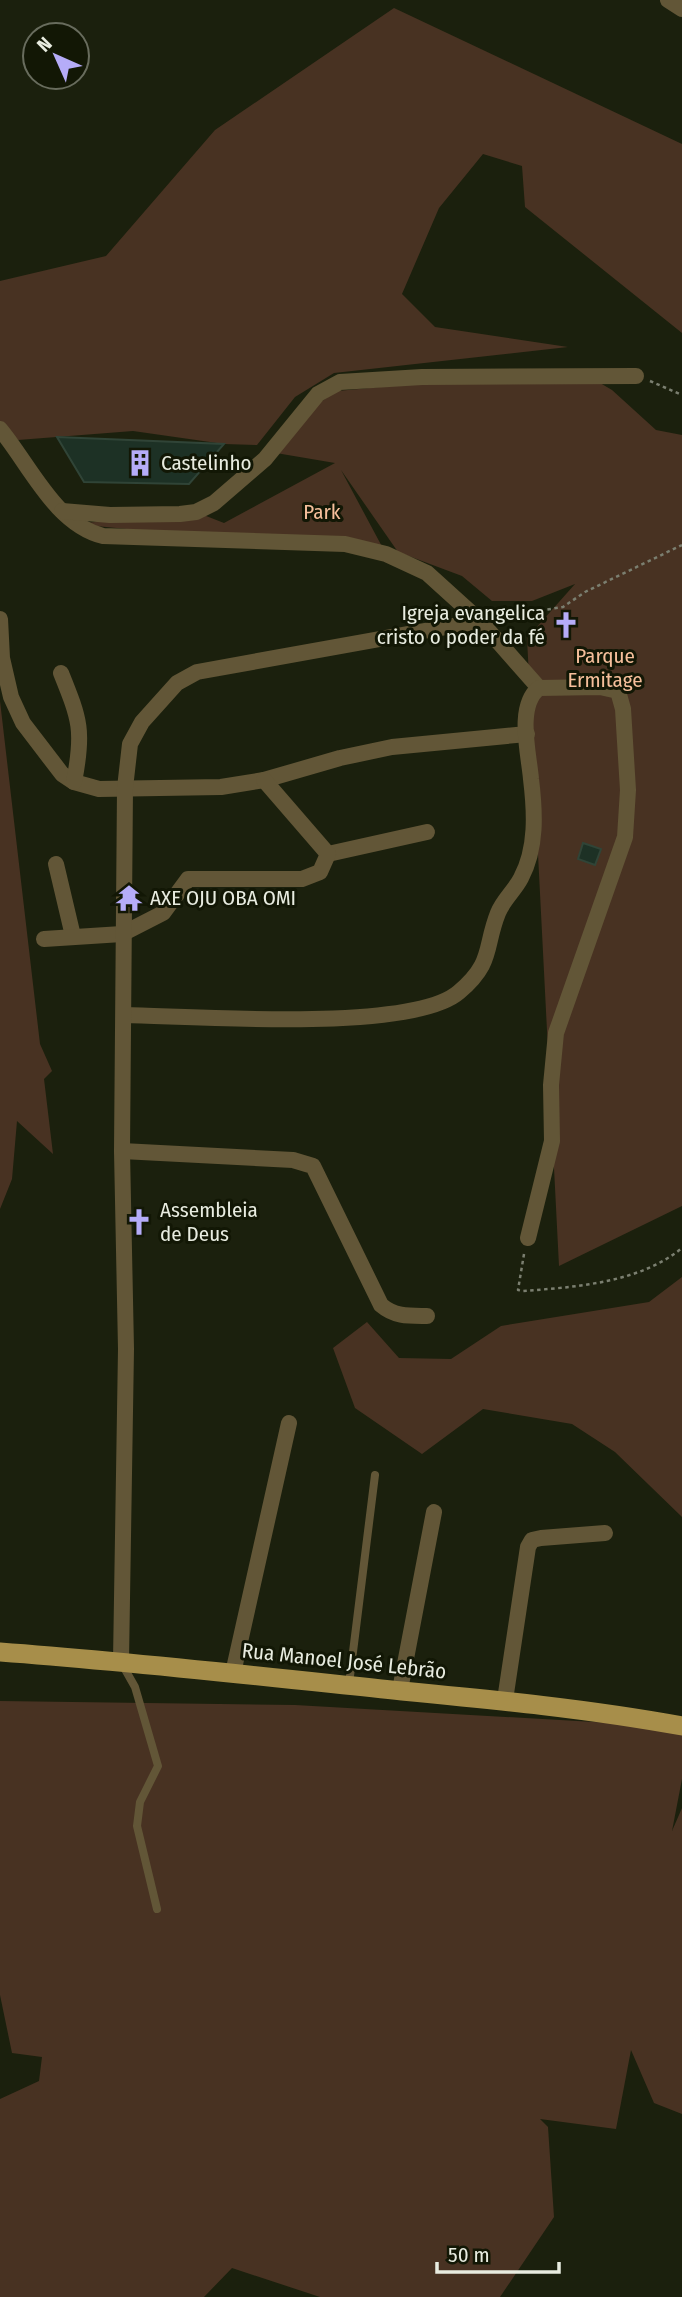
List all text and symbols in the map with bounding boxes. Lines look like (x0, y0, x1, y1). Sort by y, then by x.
north arrow (21, 21, 91, 91)
text: N (32, 32, 56, 56)
building icon: Castelinho (125, 448, 155, 478)
place label: Castelinho (161, 450, 252, 476)
park label: Park (303, 499, 341, 525)
place label: Igreja evangelica cristo o poder da fé (377, 600, 545, 650)
church icon: Igreja evangelica cristo o poder da fé (551, 610, 581, 640)
park label: Parque Ermitage (567, 643, 643, 693)
temple icon: AXE OJU OBA OMI (114, 883, 144, 913)
place label: AXE OJU OBA OMI (150, 885, 296, 911)
place label: Assembleia de Deus (160, 1197, 258, 1247)
church icon: Assembleia de Deus (124, 1207, 154, 1237)
street label: Rua Manoel José Lebrão (241, 1637, 447, 1685)
scale bar (437, 2230, 560, 2274)
text: 50 m (448, 2242, 490, 2268)

